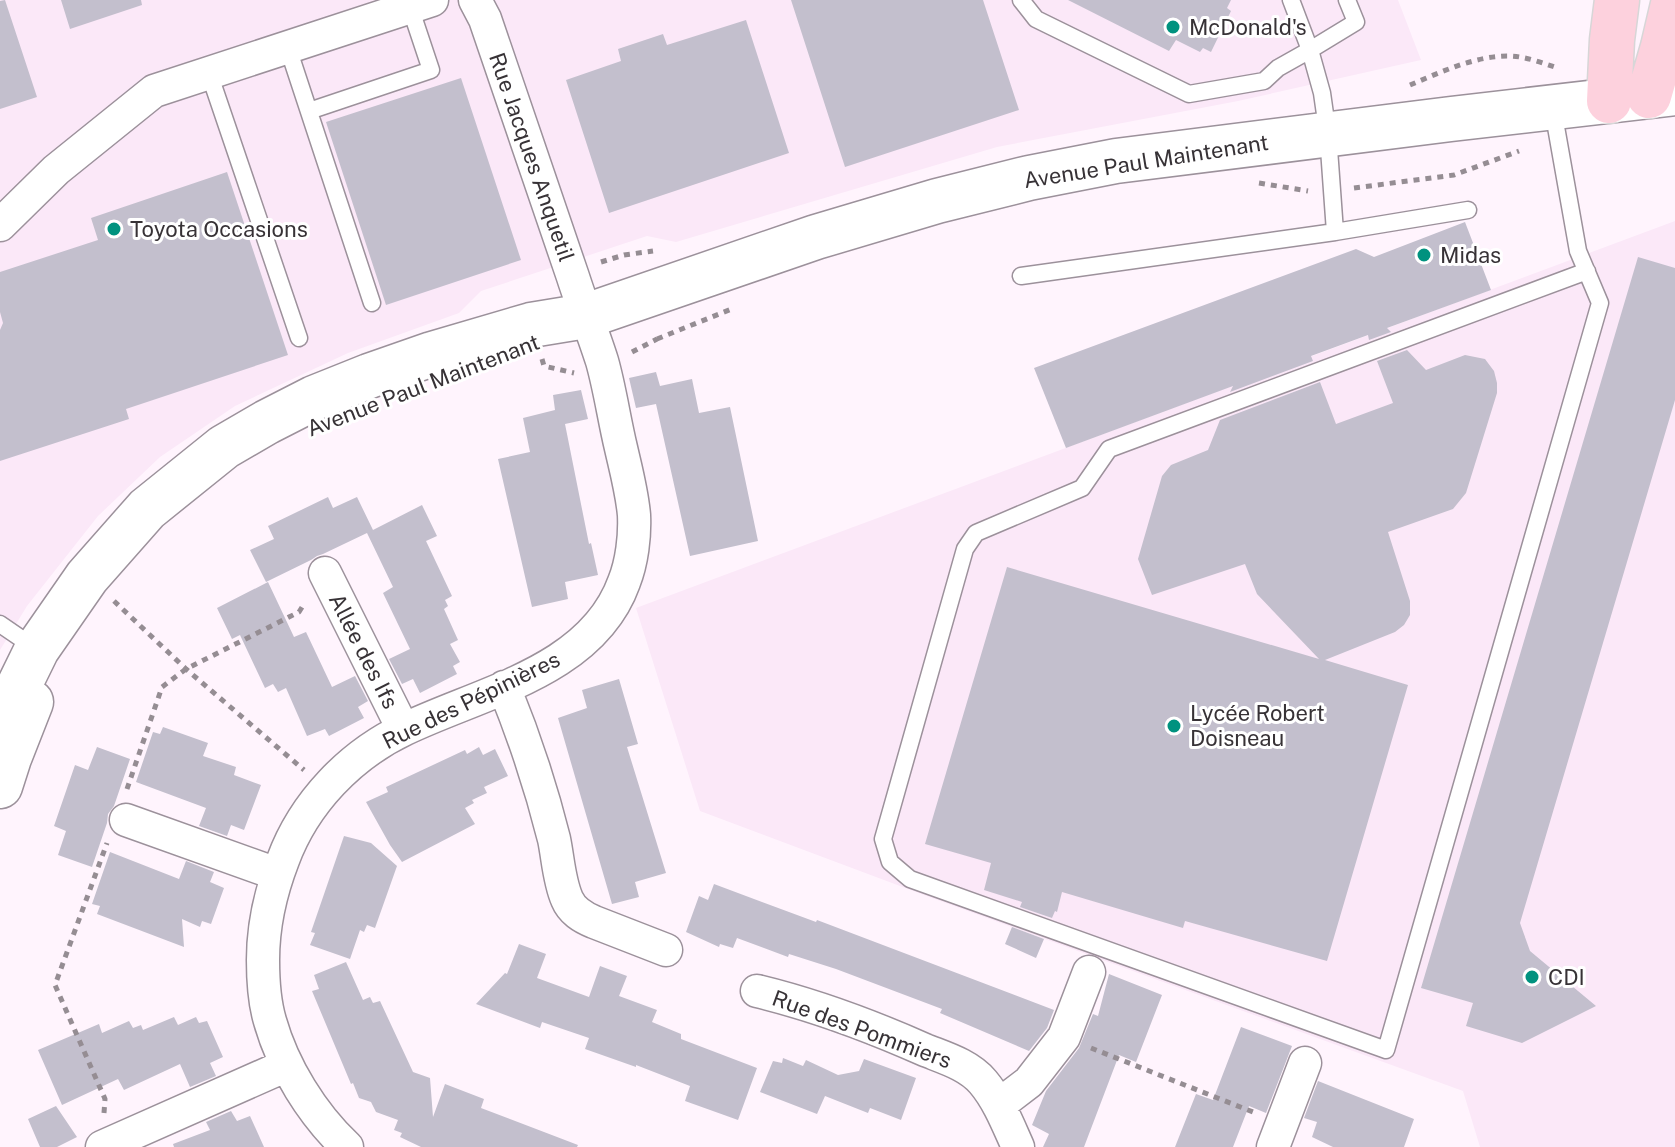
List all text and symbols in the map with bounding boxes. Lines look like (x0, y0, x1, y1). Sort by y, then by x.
place label: McDonald's (1189, 14, 1307, 40)
marker: McDonald's (1164, 18, 1182, 36)
street label: Rue Jacques Anquetil (484, 49, 580, 265)
street label: Avenue Paul Maintenant (1022, 129, 1270, 193)
place label: Toyota Occasions (130, 216, 308, 242)
marker: Toyota Occasions (105, 220, 123, 238)
place label: Midas (1440, 242, 1501, 268)
marker: Midas (1415, 246, 1433, 264)
street label: Avenue Paul Maintenant (303, 329, 543, 441)
street label: Allée des Ifs (324, 589, 404, 713)
street label: Rue des Pépinières (378, 646, 564, 754)
place label: Lycée Robert Doisneau (1190, 700, 1325, 751)
marker: Lycée Robert Doisneau (1165, 717, 1183, 735)
place label: CDI (1548, 964, 1585, 990)
marker: CDI (1523, 968, 1541, 986)
street label: Rue des Pommiers (769, 985, 955, 1073)

